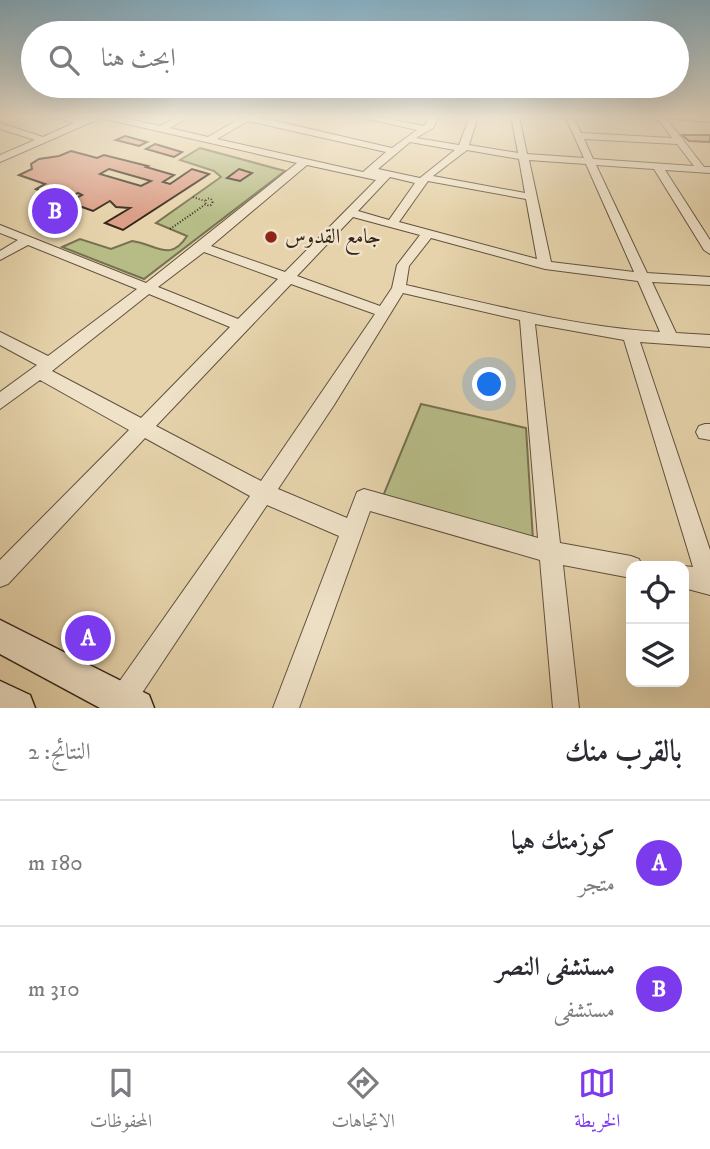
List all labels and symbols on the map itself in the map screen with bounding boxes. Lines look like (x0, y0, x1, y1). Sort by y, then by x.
pin: B (32, 185, 78, 237)
place label: جامع القدوس (285, 224, 381, 255)
marker: جامع القدوس (263, 229, 279, 245)
your location (472, 367, 506, 401)
pin: A (65, 612, 111, 664)

